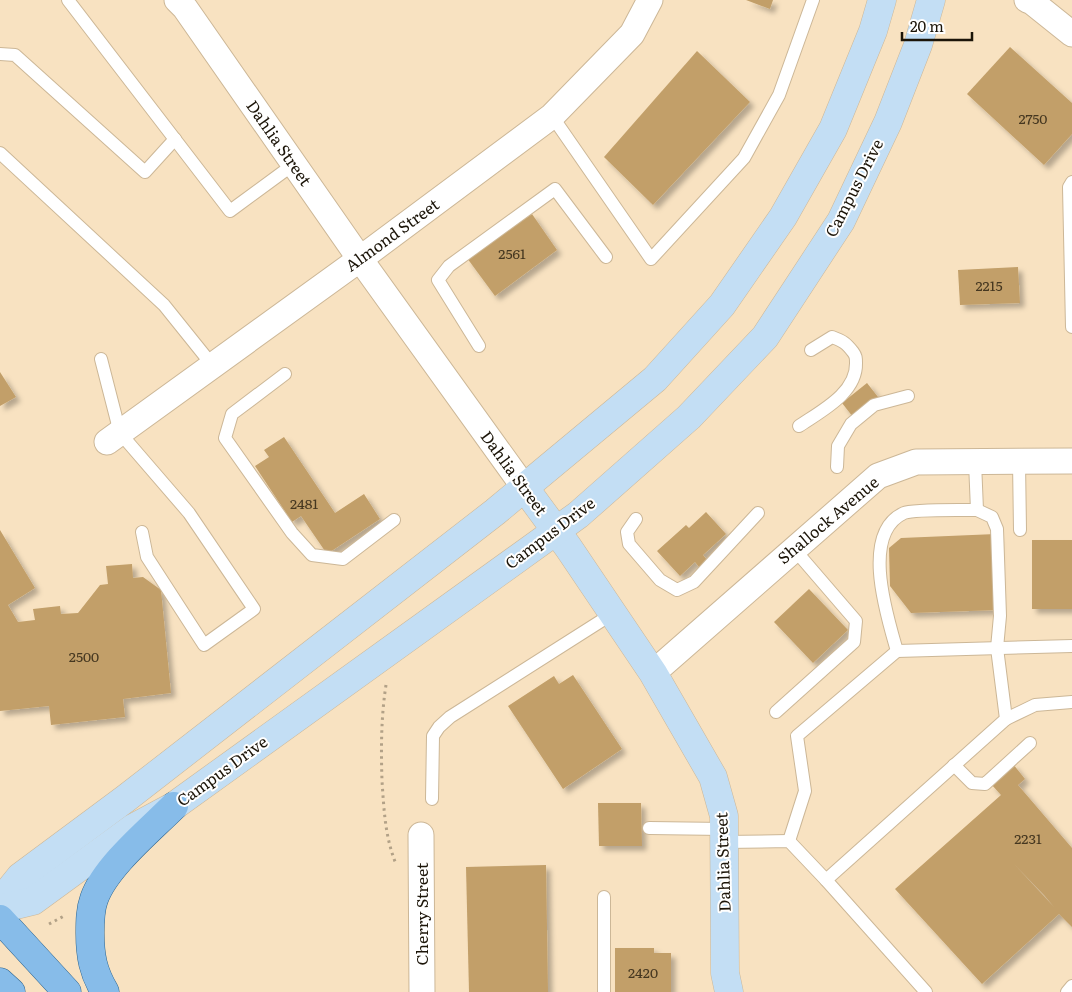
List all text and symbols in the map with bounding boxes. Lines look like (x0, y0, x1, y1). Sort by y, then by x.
scale bar (902, 10, 972, 42)
text: 20 m (910, 14, 944, 37)
street label: Dahlia Street (241, 95, 319, 191)
house number: 2750 (1019, 108, 1047, 128)
street label: Campus Drive (818, 134, 888, 241)
street label: Almond Street (339, 192, 444, 277)
house number: 2561 (498, 243, 526, 263)
house number: 2215 (975, 275, 1003, 295)
street label: Dahlia Street (476, 425, 554, 520)
street label: Shallock Avenue (771, 470, 883, 569)
street label: Campus Drive (499, 490, 599, 574)
house number: 2481 (290, 493, 318, 513)
house number: 2500 (69, 646, 99, 666)
street label: Campus Drive (171, 729, 272, 811)
street label: Dahlia Street (708, 811, 736, 912)
house number: 2231 (1014, 828, 1042, 848)
street label: Cherry Street (409, 862, 433, 966)
house number: 2420 (628, 962, 658, 982)

